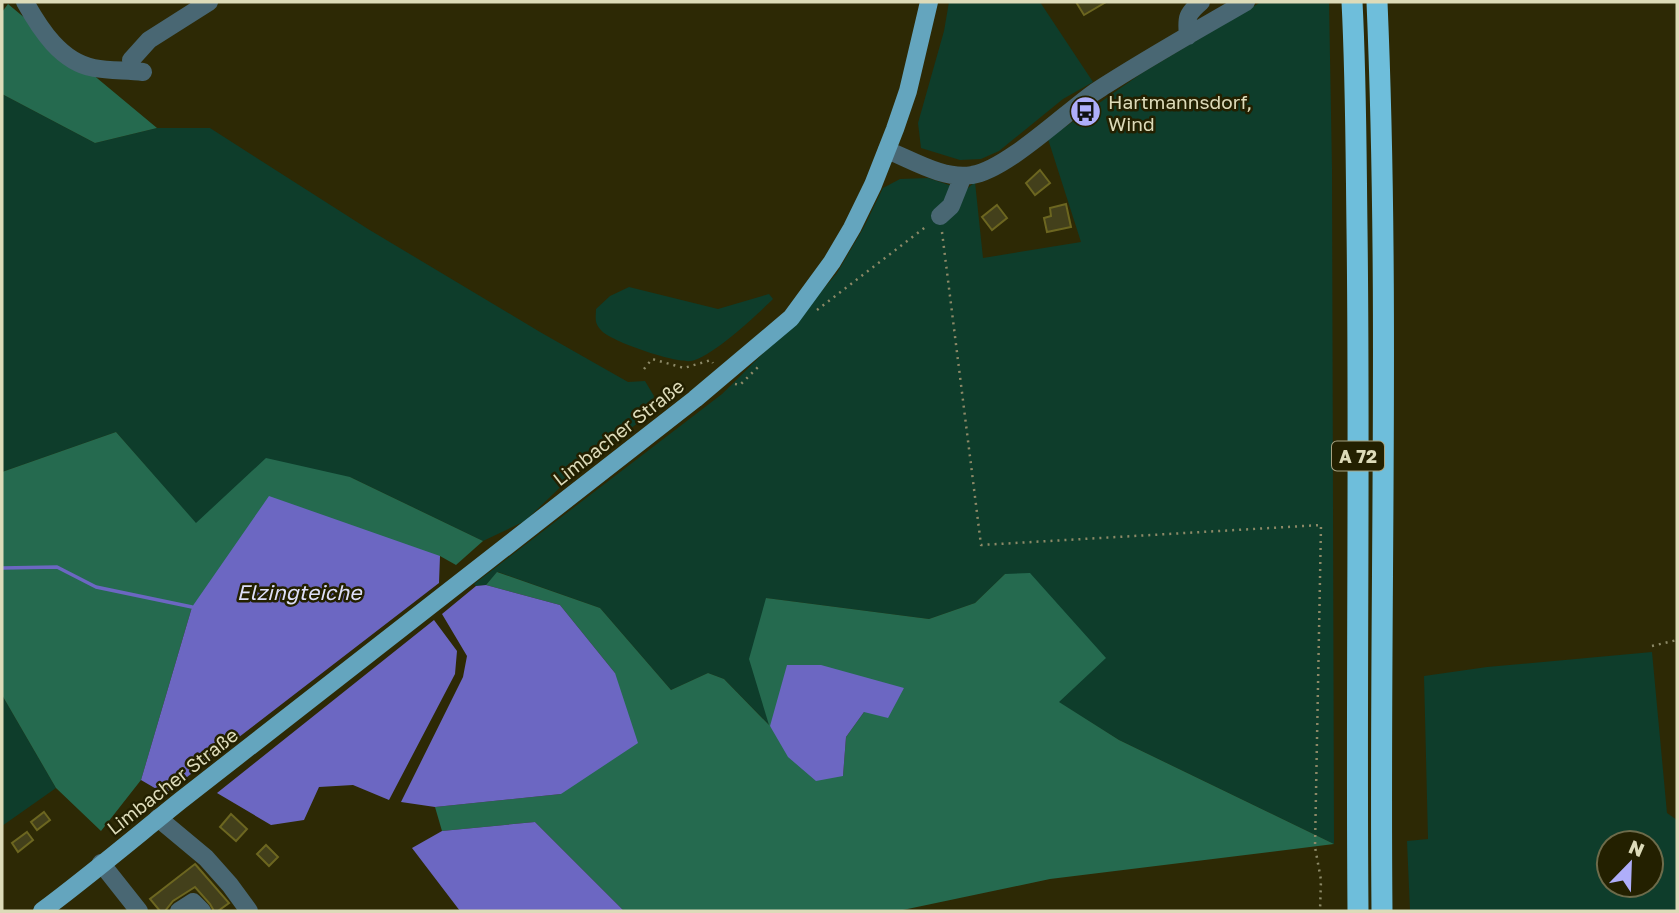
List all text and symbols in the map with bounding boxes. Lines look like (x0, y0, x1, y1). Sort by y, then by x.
place label: Hartmannsdorf, Wind (1108, 90, 1252, 135)
bus stop icon: Hartmannsdorf, Wind (1068, 95, 1102, 129)
street label: Limbacher Straße (548, 374, 688, 490)
road number: A 72 (1332, 442, 1384, 470)
water label: Elzingteiche (237, 579, 363, 605)
street label: Limbacher Straße (102, 723, 242, 839)
north arrow (1595, 829, 1665, 899)
text: N (1626, 834, 1648, 861)

